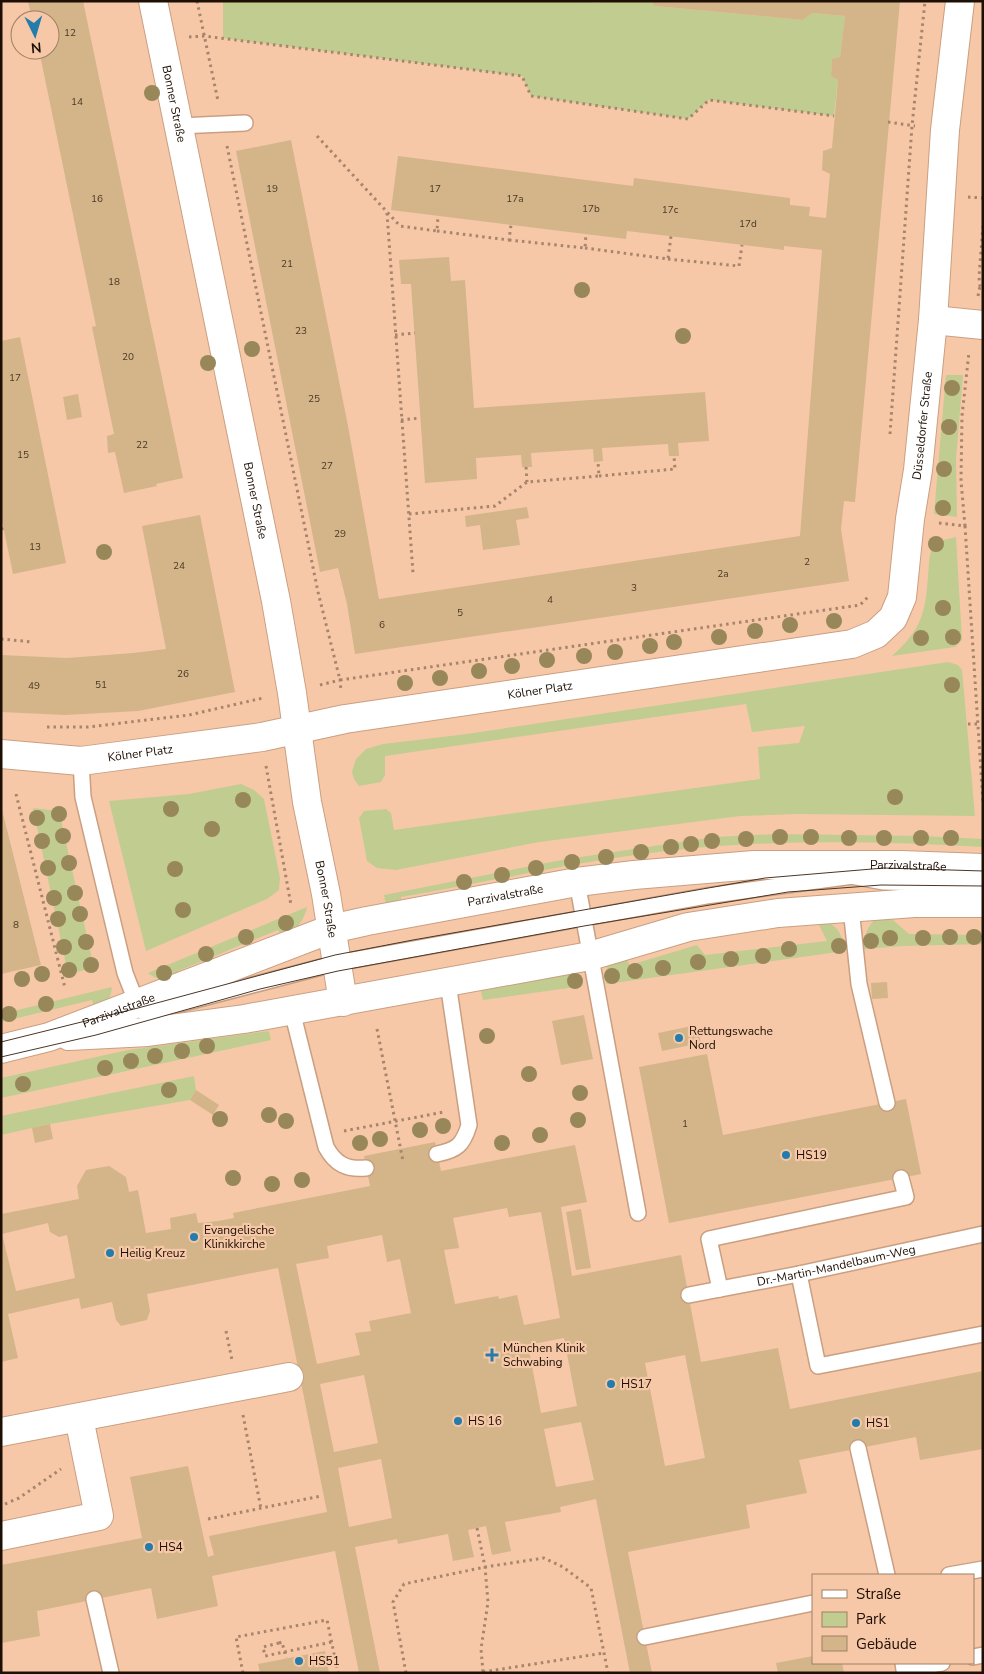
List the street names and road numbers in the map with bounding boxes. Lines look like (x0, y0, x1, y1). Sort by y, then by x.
street label: Bonner Straße (158, 64, 190, 144)
street label: Düsseldorfer Straße (908, 371, 936, 481)
street label: Bonner Straße (240, 461, 271, 541)
street label: Kölner Platz (506, 677, 574, 703)
street label: Kölner Platz (107, 741, 174, 765)
street label: Parzivalstraße (870, 857, 947, 875)
street label: Bonner Straße (311, 859, 341, 939)
street label: Parzivalstraße (466, 880, 544, 910)
street label: Parzivalstraße (80, 989, 157, 1032)
street label: Dr.-Martin-Mandelbaum-Weg (755, 1241, 917, 1290)

